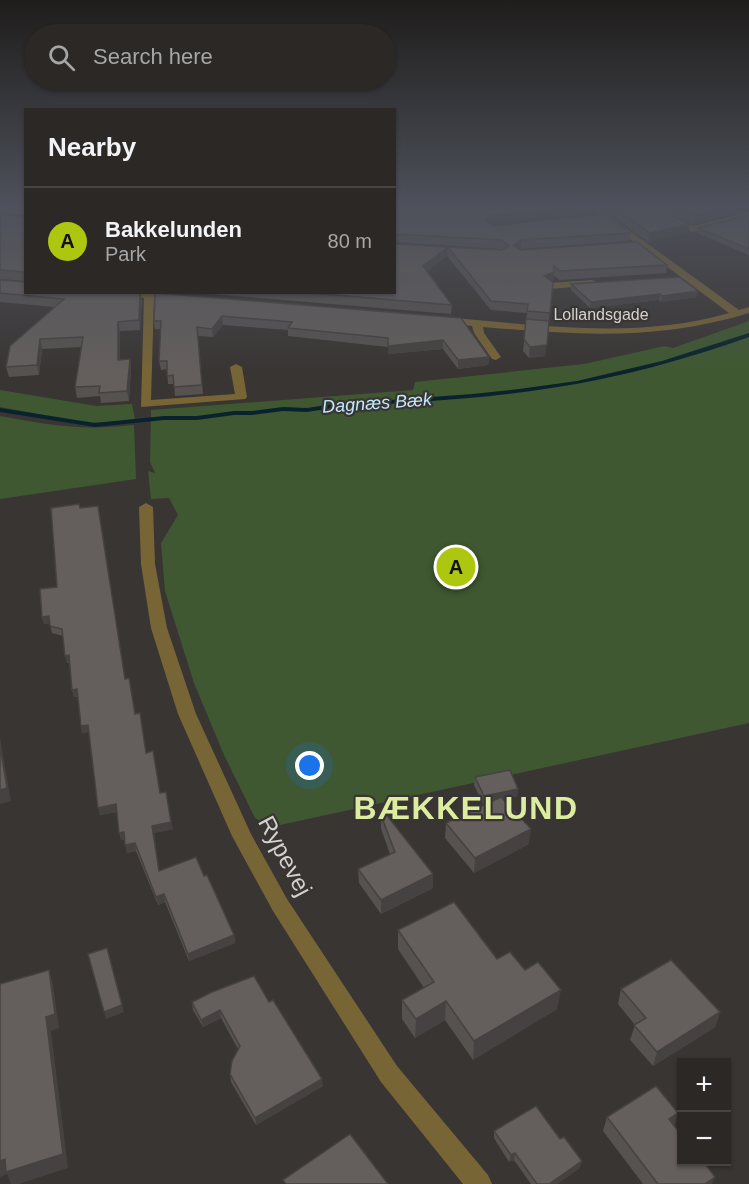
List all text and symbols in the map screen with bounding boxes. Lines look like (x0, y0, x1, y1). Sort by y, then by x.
search box (24, 24, 396, 90)
icon: search (45, 41, 78, 74)
text: Search here (93, 44, 213, 69)
text: Nearby (48, 132, 136, 162)
text: Bakkelunden (105, 217, 242, 242)
text: A (60, 230, 75, 252)
text: 80 m (328, 230, 372, 252)
text: Park (105, 243, 146, 265)
street label: Lollandsgade (553, 306, 649, 323)
water label: Dagnæs Bæk (321, 389, 434, 417)
pin: A (436, 544, 476, 590)
your location (295, 751, 324, 780)
district label: BÆKKELUND (353, 790, 579, 826)
street label: Rypevej (253, 811, 318, 900)
map controls (677, 1058, 731, 1166)
button: + (677, 1058, 731, 1112)
button: − (677, 1112, 731, 1166)

